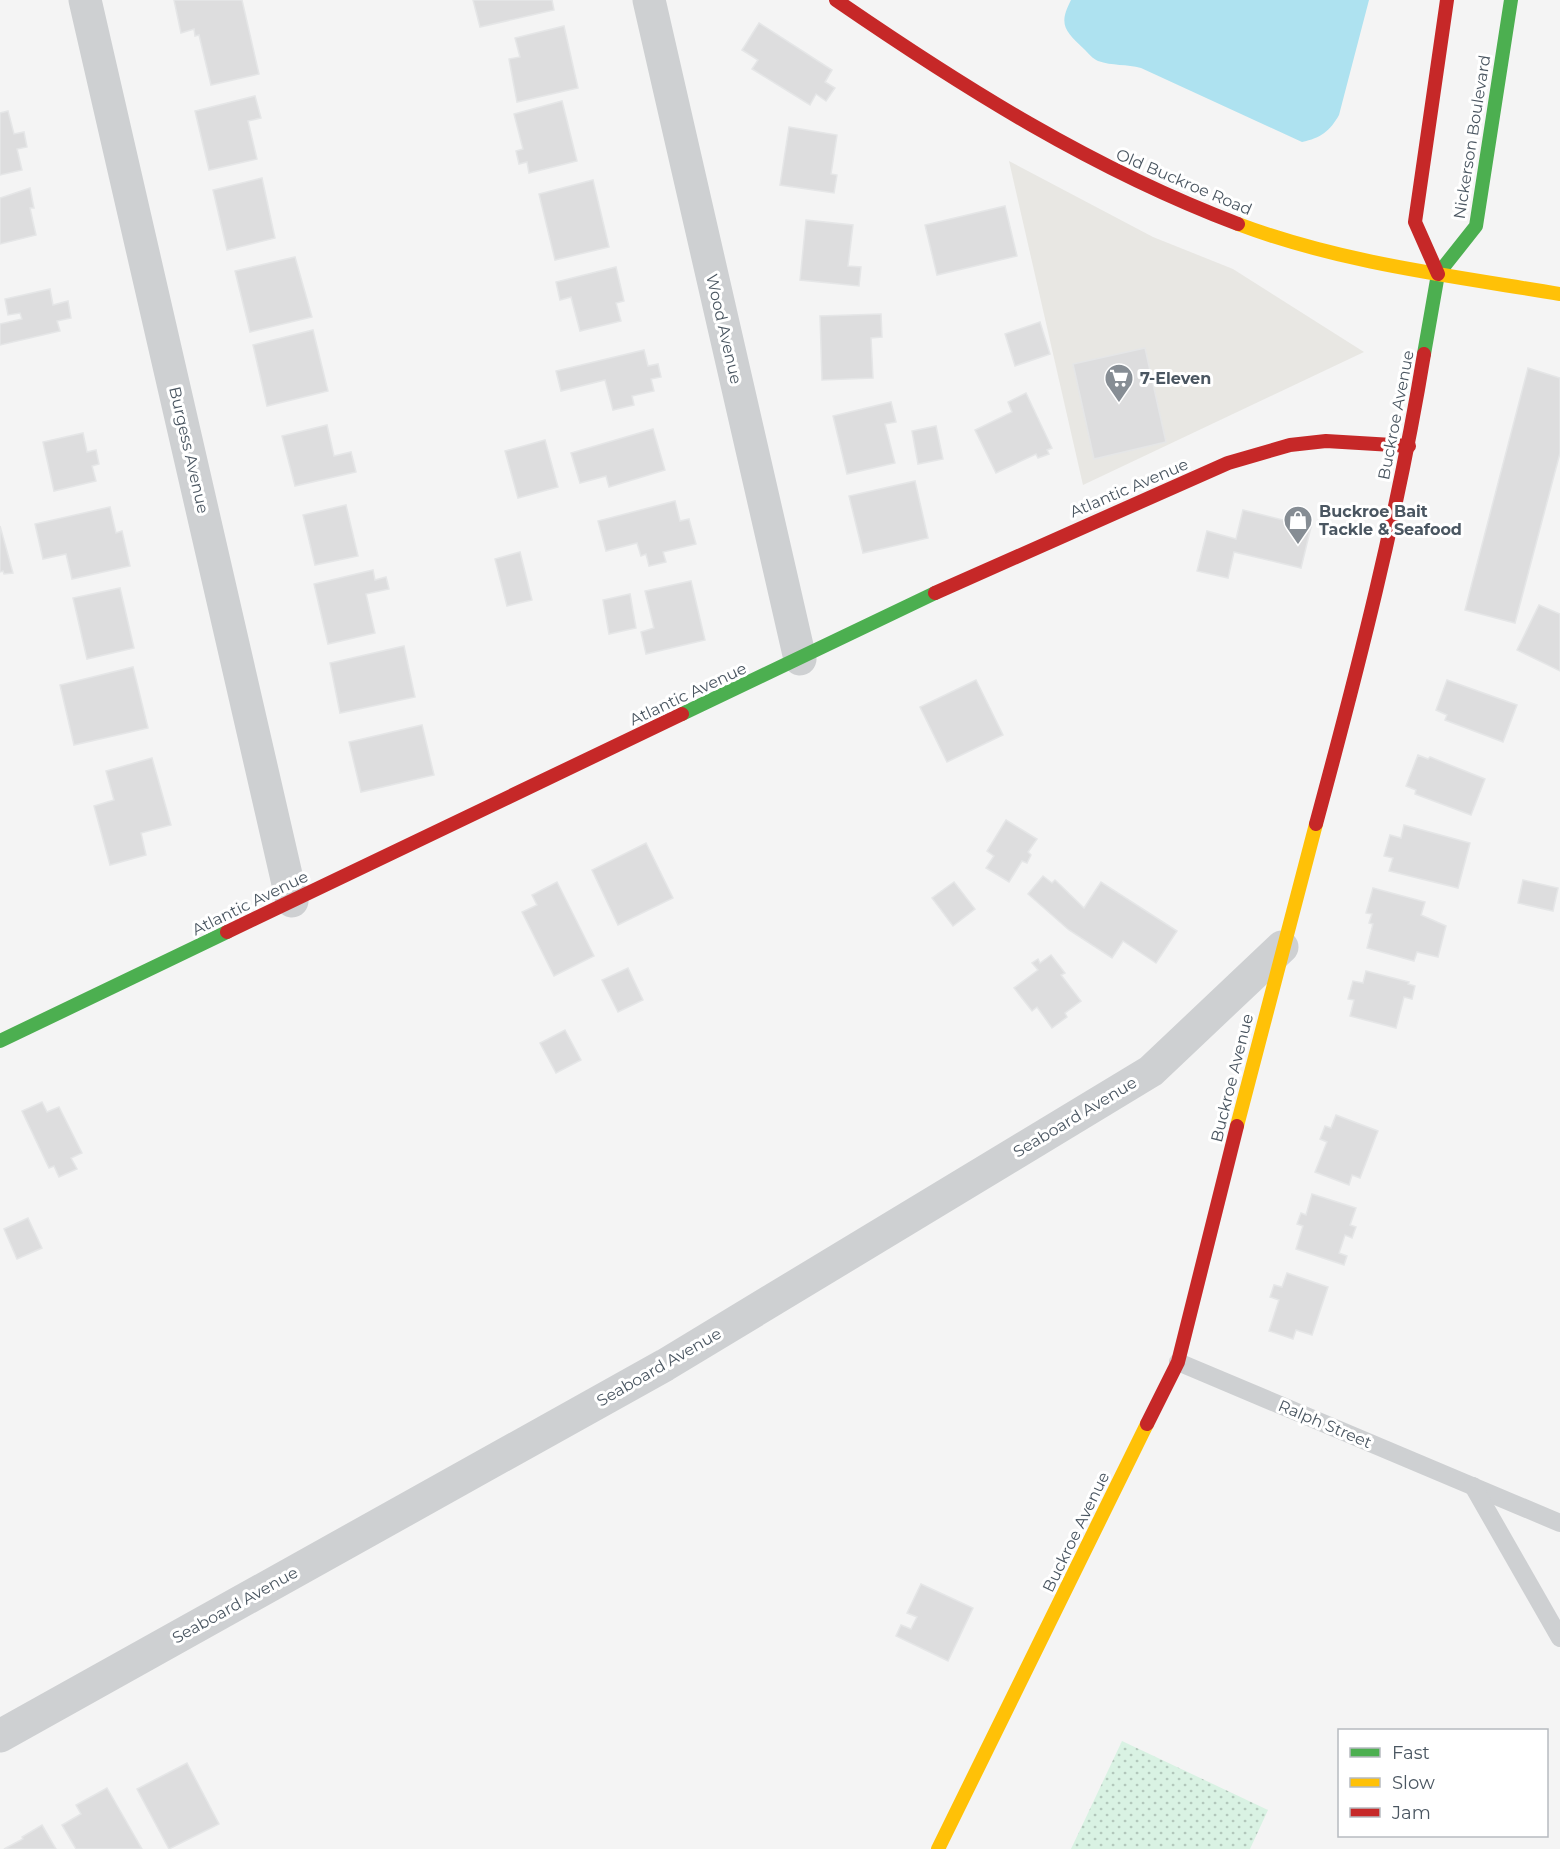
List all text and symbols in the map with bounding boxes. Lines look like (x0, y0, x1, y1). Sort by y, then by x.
street label: Nickerson Boulevard (1450, 54, 1494, 220)
street label: Old Buckroe Road (1113, 145, 1255, 219)
street label: Wood Avenue (702, 272, 746, 386)
street label: Buckroe Avenue (1374, 349, 1418, 481)
supermarket icon: 7-Eleven (1103, 362, 1135, 404)
place label: 7-Eleven (1140, 369, 1211, 388)
street label: Burgess Avenue (165, 385, 213, 515)
street label: Atlantic Avenue (1067, 454, 1191, 522)
place label: Buckroe Bait Tackle & Seafood (1319, 502, 1462, 539)
shop icon: Buckroe Bait Tackle & Seafood (1282, 504, 1314, 546)
street label: Atlantic Avenue (627, 659, 749, 729)
street label: Atlantic Avenue (189, 867, 311, 939)
street label: Buckroe Avenue (1207, 1012, 1257, 1144)
street label: Seaboard Avenue (1010, 1073, 1140, 1161)
street label: Seaboard Avenue (593, 1324, 725, 1410)
street label: Ralph Street (1276, 1396, 1375, 1452)
street label: Buckroe Avenue (1039, 1469, 1113, 1595)
street label: Seaboard Avenue (169, 1563, 301, 1647)
legend (1338, 1729, 1548, 1837)
text: Fast (1392, 1742, 1430, 1764)
text: Slow (1392, 1772, 1435, 1794)
text: Jam (1391, 1802, 1431, 1824)

